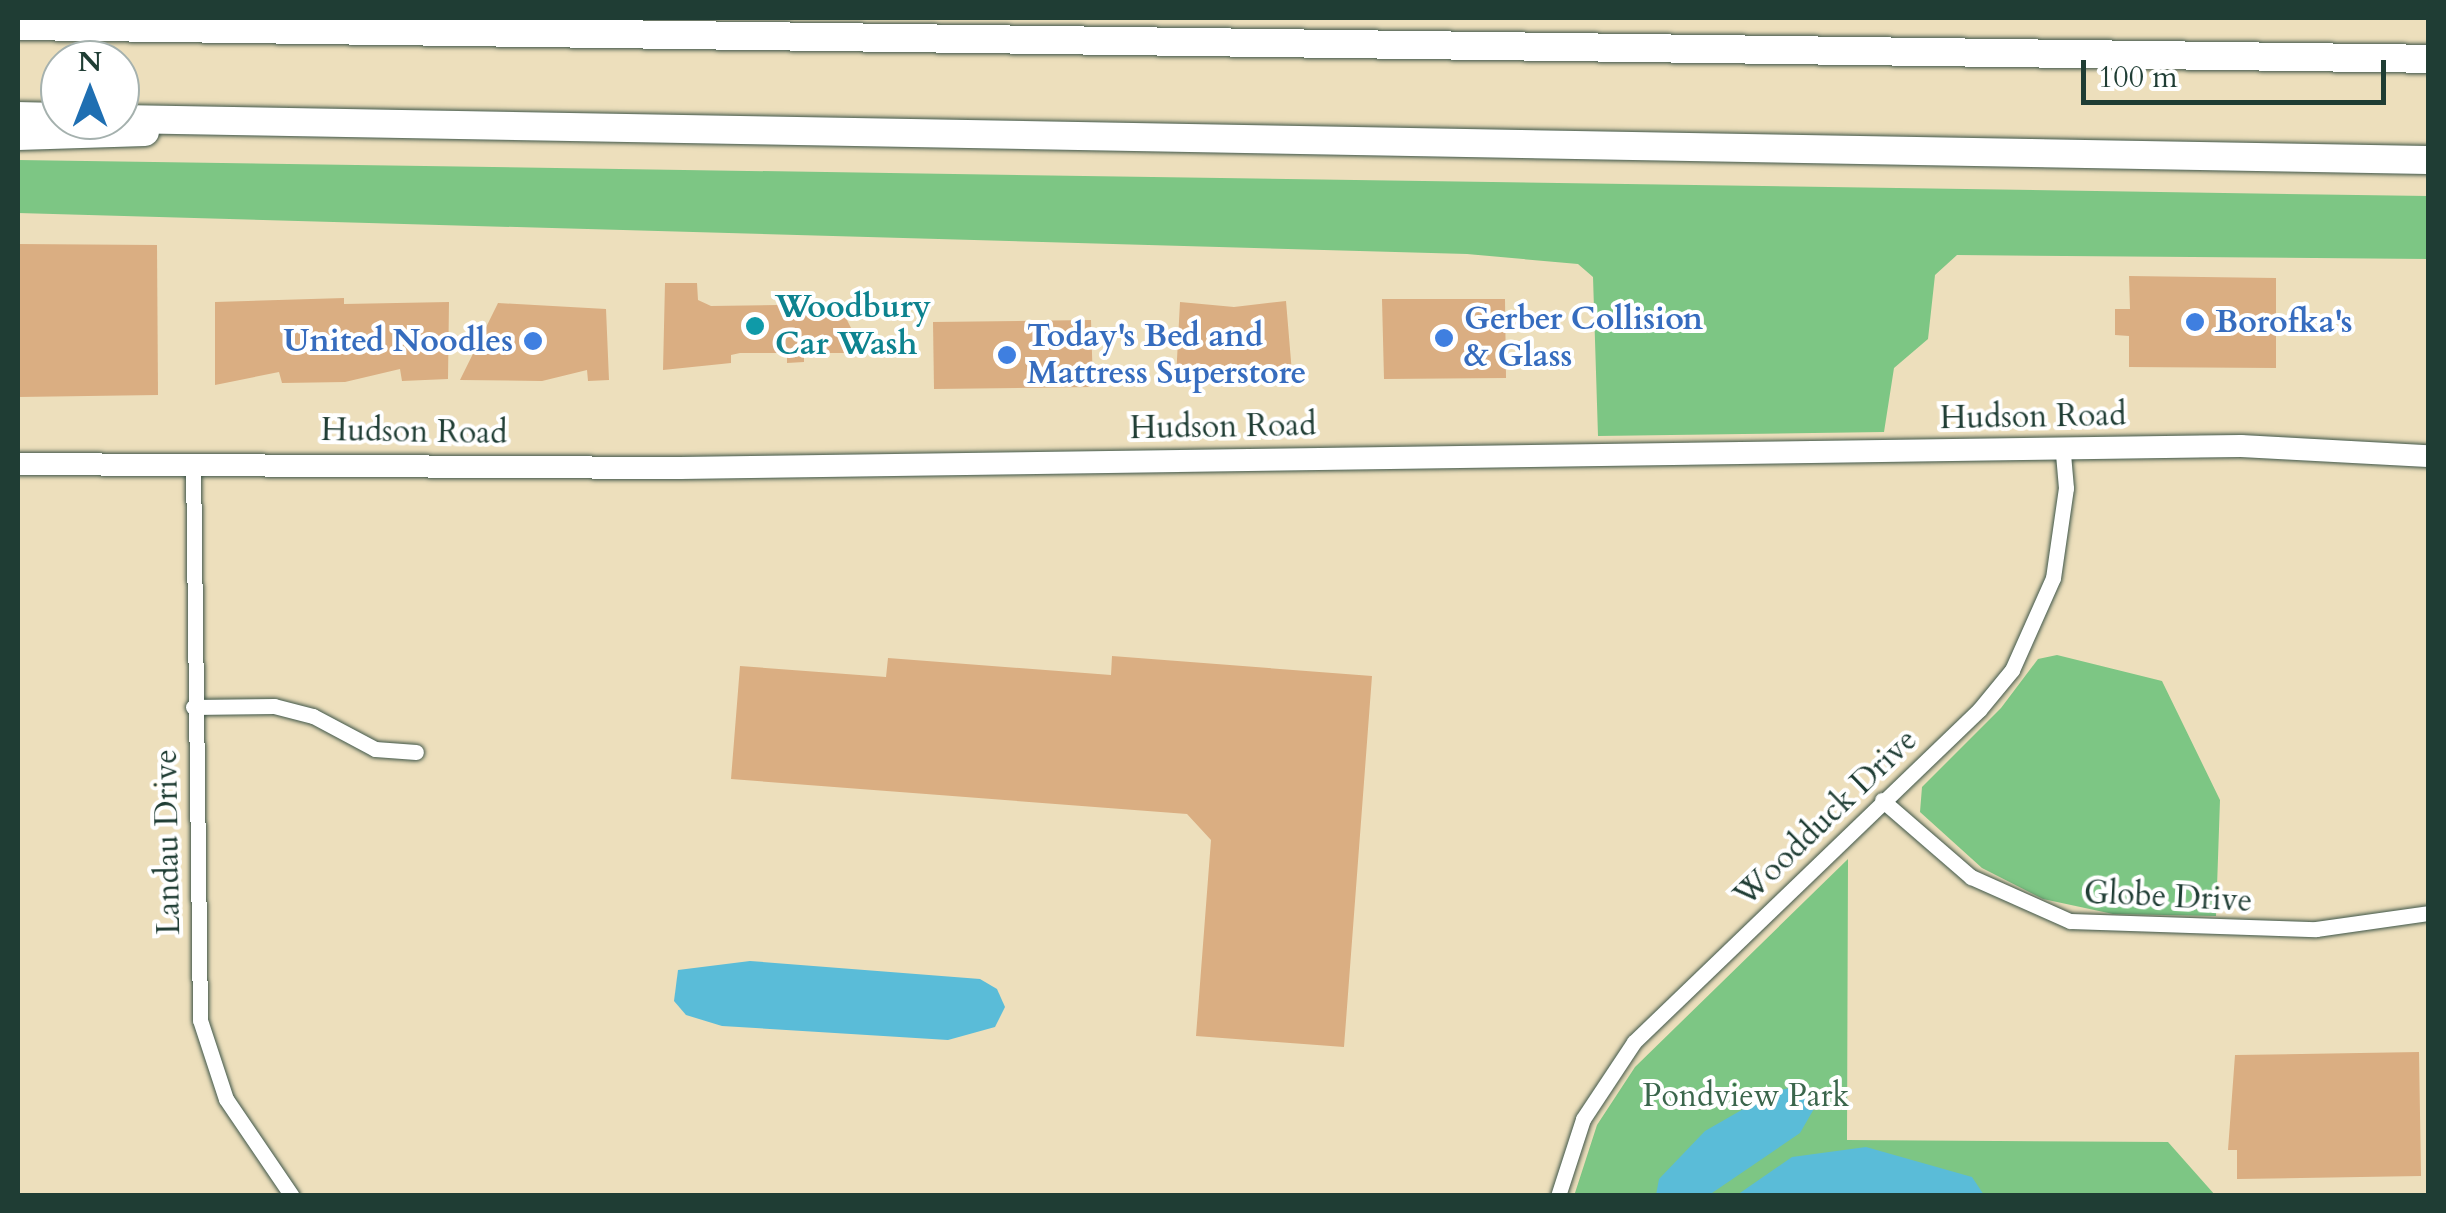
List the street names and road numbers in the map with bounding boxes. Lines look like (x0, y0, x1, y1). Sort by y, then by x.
street label: Hudson Road (1939, 396, 2127, 438)
street label: Hudson Road (1129, 406, 1317, 448)
street label: Hudson Road (320, 411, 508, 453)
street label: Woodduck Drive (1727, 721, 1925, 915)
street label: Landau Drive (147, 749, 189, 935)
street label: Globe Drive (2083, 873, 2253, 921)

